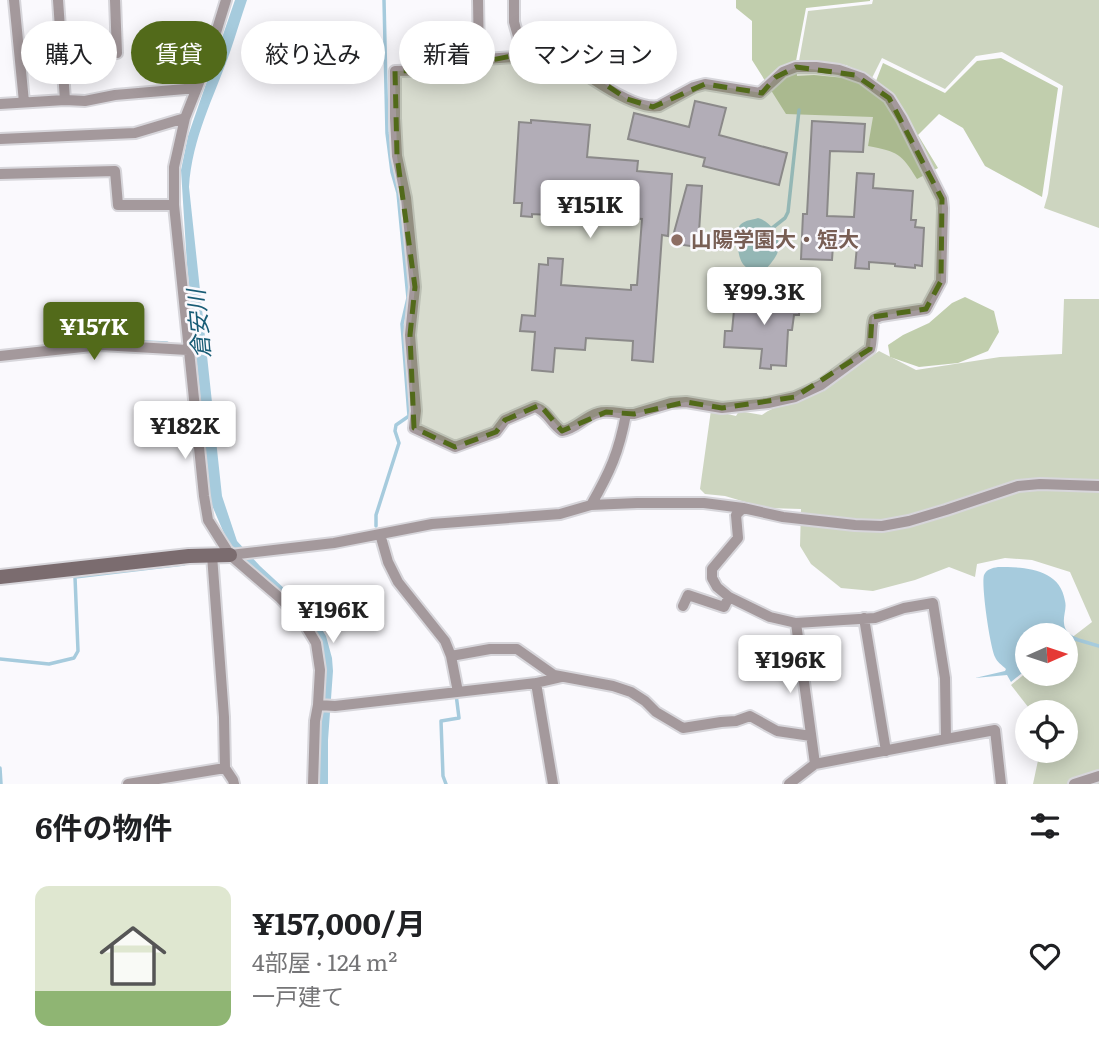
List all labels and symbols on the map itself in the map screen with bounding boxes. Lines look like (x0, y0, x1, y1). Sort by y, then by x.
pin: ¥151K (541, 180, 639, 240)
place label: 山陽学園大・短大 (691, 222, 859, 253)
marker: 山陽学園大・短大 (669, 232, 685, 248)
pin: ¥99.3K (707, 268, 821, 327)
water label: 倉安川 (177, 285, 217, 360)
pin: ¥157K (45, 302, 143, 362)
pin: ¥182K (136, 402, 234, 461)
pin: ¥196K (284, 586, 382, 645)
north arrow (1015, 623, 1078, 686)
pin: ¥196K (741, 636, 839, 695)

